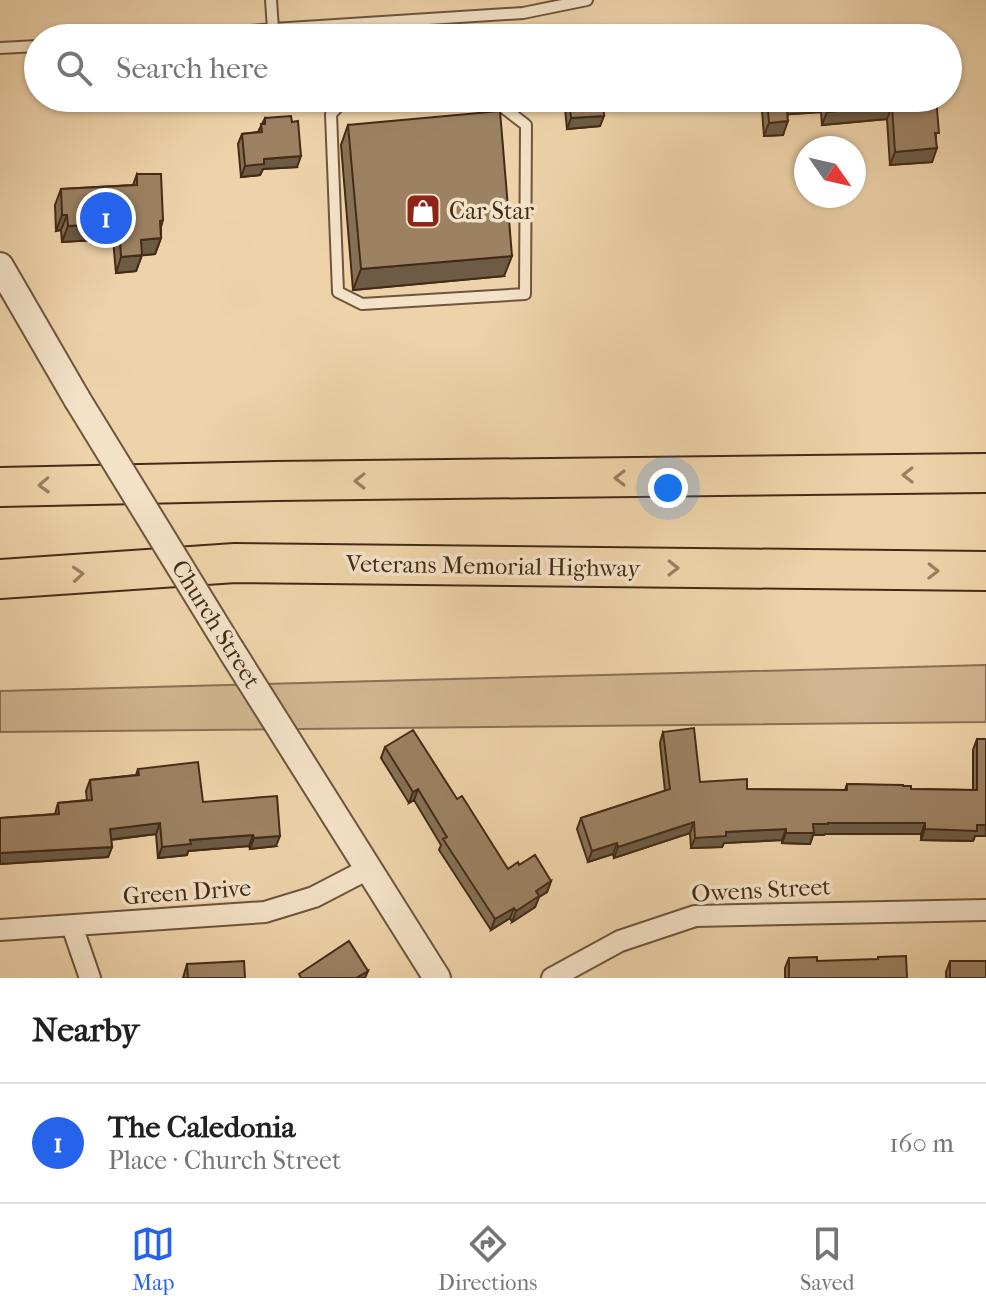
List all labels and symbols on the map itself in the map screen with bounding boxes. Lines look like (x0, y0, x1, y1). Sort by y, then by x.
north arrow (794, 136, 866, 208)
pin: 1 (80, 188, 132, 248)
shop icon: Car Star (404, 192, 442, 230)
place label: Car Star (449, 197, 535, 225)
one-way arrow (901, 466, 914, 484)
your location (648, 468, 688, 508)
one-way arrow (613, 470, 626, 487)
one-way arrow (353, 472, 366, 489)
one-way arrow (37, 476, 50, 494)
street label: Veterans Memorial Highway (345, 549, 642, 583)
street label: Church Street (166, 555, 267, 693)
one-way arrow (667, 559, 680, 577)
one-way arrow (927, 562, 940, 580)
one-way arrow (72, 566, 85, 583)
street label: Owens Street (691, 872, 832, 908)
street label: Green Drive (122, 874, 252, 910)

